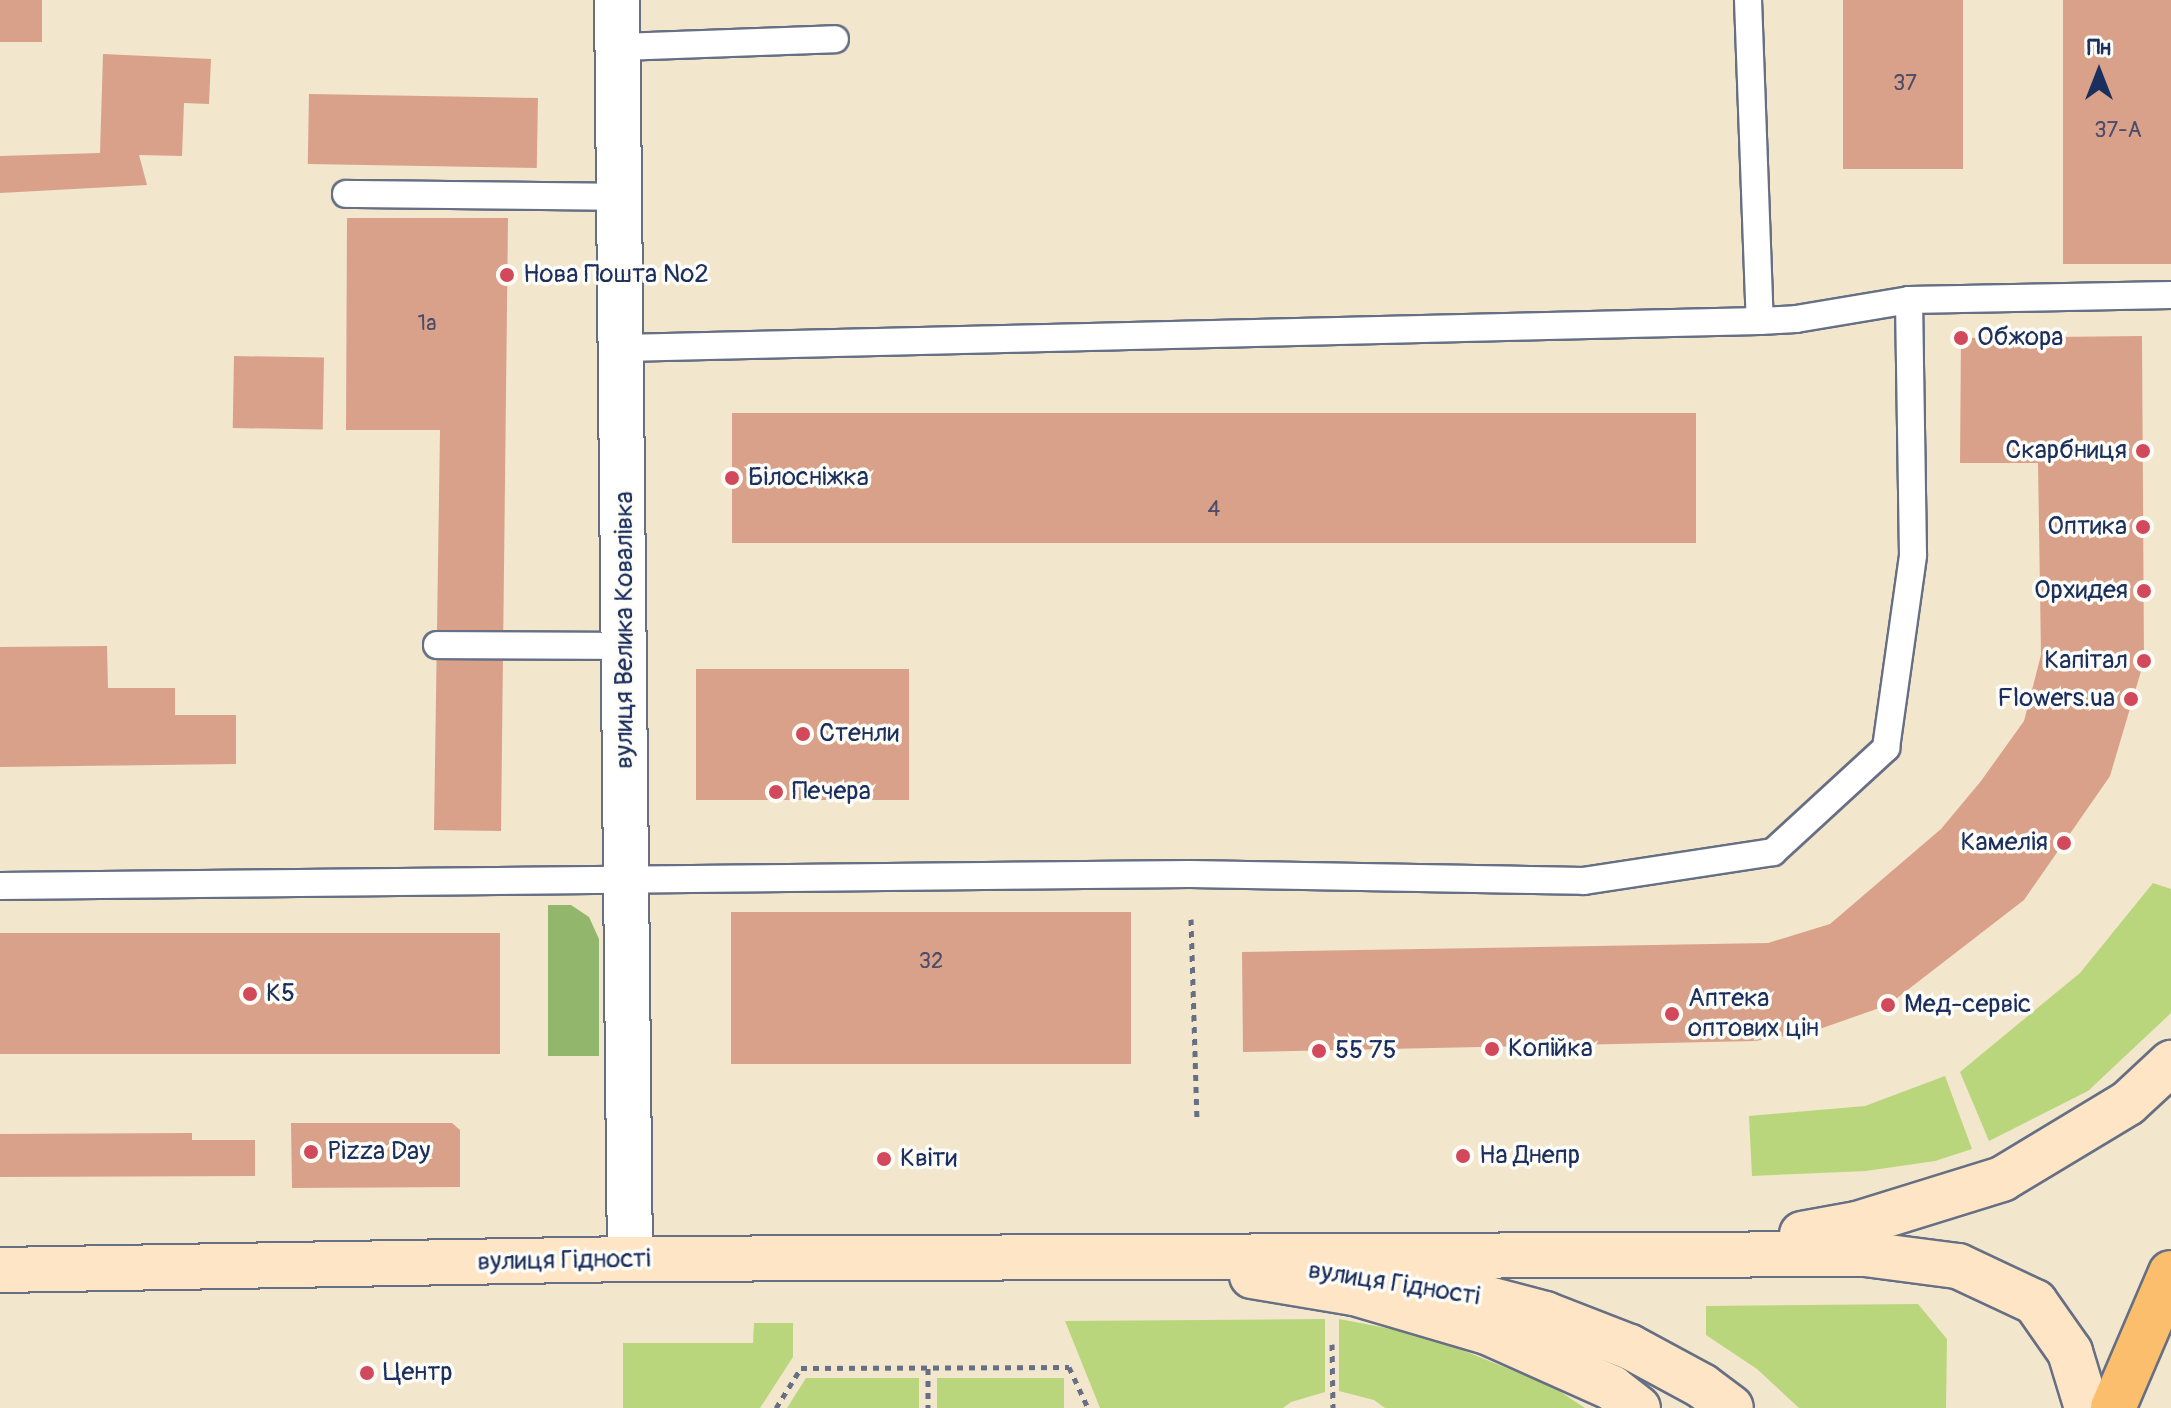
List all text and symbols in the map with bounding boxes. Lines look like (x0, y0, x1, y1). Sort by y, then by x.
north arrow (2059, 32, 2139, 112)
text: Пн (2087, 34, 2111, 62)
house number: 37 (1893, 71, 1917, 97)
house number: 37-А (2094, 118, 2142, 144)
place label: Нова Пошта №2 (523, 259, 709, 291)
marker: Нова Пошта №2 (498, 266, 516, 284)
house number: 1а (418, 311, 436, 337)
place label: Обжора (1977, 322, 2063, 354)
marker: Обжора (1952, 329, 1970, 347)
place label: Скарбниця (2005, 435, 2127, 467)
marker: Скарбниця (2134, 442, 2152, 460)
place label: Білосніжка (748, 462, 869, 494)
marker: Білосніжка (723, 469, 741, 487)
street label: вулиця Велика Ковалівка (609, 491, 641, 769)
house number: 4 (1208, 497, 1220, 523)
place label: Оптика (2047, 511, 2127, 543)
marker: Оптика (2134, 518, 2152, 536)
place label: Орхидея (2034, 575, 2128, 607)
marker: Орхидея (2135, 582, 2153, 600)
place label: Капітал (2044, 645, 2128, 677)
marker: Капітал (2135, 652, 2153, 670)
place label: Flowers.ua (1997, 683, 2115, 715)
marker: Flowers.ua (2122, 690, 2140, 708)
place label: Стенли (819, 718, 899, 750)
marker: Стенли (794, 725, 812, 743)
place label: Печера (792, 776, 871, 808)
marker: Печера (767, 783, 785, 801)
place label: Камелія (1960, 827, 2048, 859)
marker: Камелія (2055, 834, 2073, 852)
house number: 32 (919, 949, 943, 975)
place label: К5 (266, 978, 295, 1010)
place label: Аптека оптових цін (1688, 983, 1819, 1044)
marker: К5 (241, 985, 259, 1003)
place label: Мед-сервіс (1904, 989, 2031, 1021)
marker: Мед-сервіс (1879, 996, 1897, 1014)
marker: Аптека оптових цін (1663, 1005, 1681, 1023)
place label: Копійка (1508, 1033, 1593, 1065)
place label: 55 75 (1335, 1035, 1397, 1067)
marker: Копійка (1483, 1040, 1501, 1058)
marker: 55 75 (1310, 1042, 1328, 1060)
place label: Pizza Day (327, 1136, 430, 1168)
place label: На Днепр (1479, 1140, 1580, 1172)
marker: Pizza Day (302, 1143, 320, 1161)
place label: Квіти (900, 1143, 957, 1175)
marker: На Днепр (1454, 1147, 1472, 1165)
marker: Квіти (875, 1150, 893, 1168)
street label: вулиця Гідності (477, 1244, 651, 1278)
street label: вулиця Гідності (1306, 1255, 1482, 1313)
place label: Центр (383, 1357, 453, 1389)
marker: Центр (358, 1364, 376, 1382)

